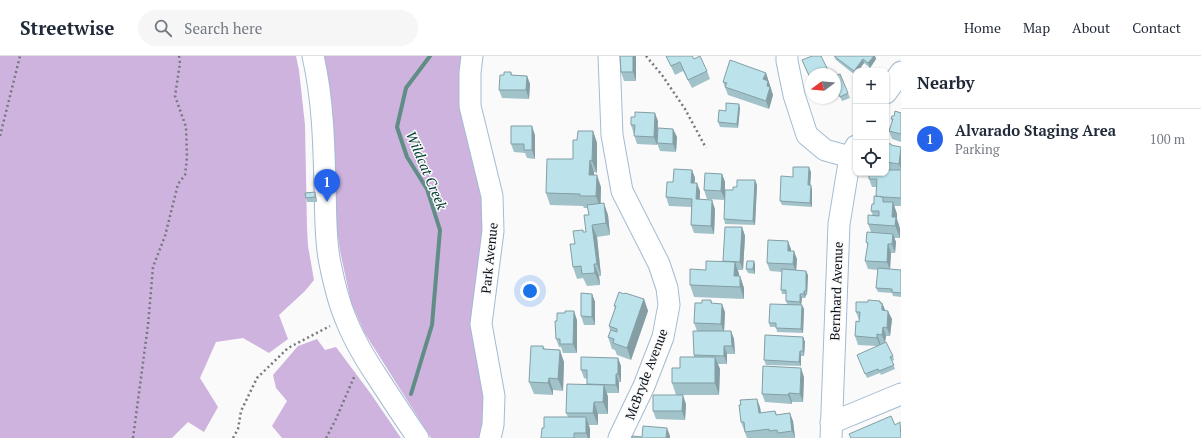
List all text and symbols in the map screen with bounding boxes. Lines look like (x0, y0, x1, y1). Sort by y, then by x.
search box (138, 10, 418, 46)
text: Streetwise (20, 15, 114, 40)
icon: search (152, 17, 174, 39)
text: Search here (184, 18, 262, 38)
text: Home (964, 18, 1001, 37)
text: Map (1023, 18, 1050, 37)
text: About (1072, 18, 1110, 37)
text: Contact (1132, 18, 1181, 37)
north arrow (805, 68, 841, 104)
map controls (853, 68, 889, 176)
button: + (853, 68, 889, 104)
text: Nearby (917, 71, 975, 94)
button: − (853, 104, 889, 140)
text: Alvarado Staging Area (955, 120, 1116, 140)
water label: Wildcat Creek (402, 128, 452, 212)
text: 1 (926, 130, 934, 148)
text: 100 m (1150, 130, 1185, 148)
button: locate (853, 140, 889, 176)
text: Parking (955, 140, 999, 158)
pin: 1 (314, 169, 340, 202)
street label: Park Avenue (476, 222, 502, 294)
street label: Bernhard Avenue (825, 241, 847, 341)
your location (520, 281, 540, 301)
street label: McBryde Avenue (620, 326, 672, 422)

